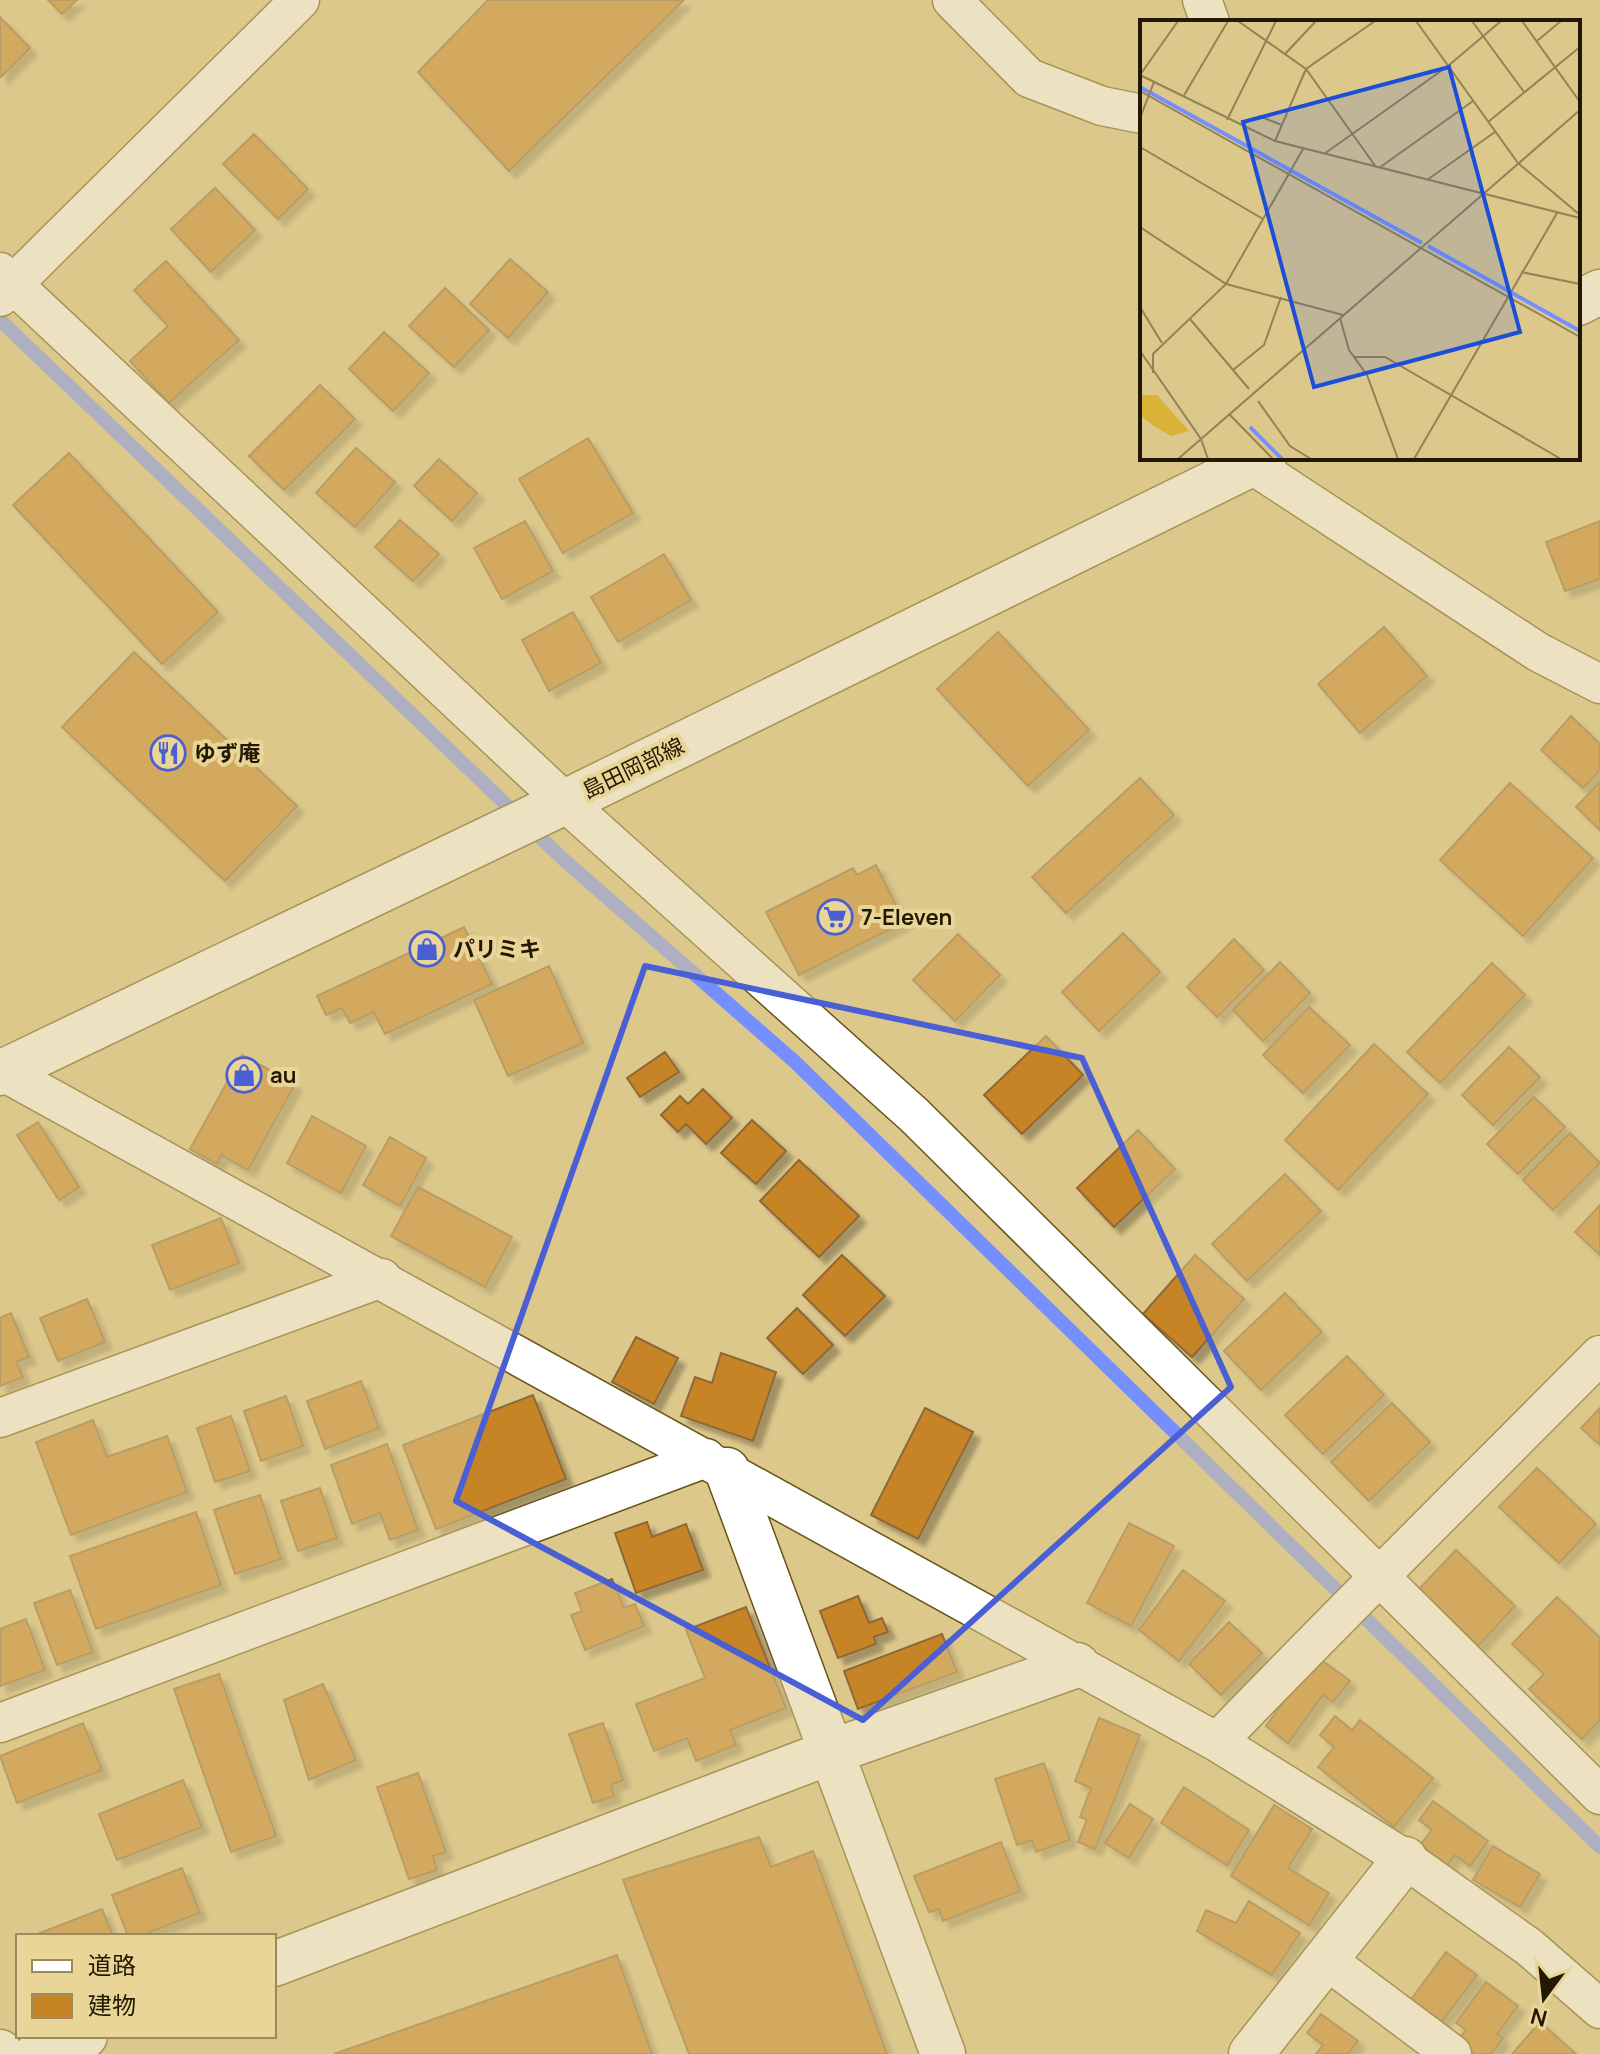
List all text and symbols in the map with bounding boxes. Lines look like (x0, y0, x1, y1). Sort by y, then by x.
inset map (1140, 20, 1580, 460)
street label: 島田岡部線 (577, 730, 689, 806)
restaurant icon: ゆず庵 (149, 734, 187, 772)
place label: ゆず庵 (194, 738, 260, 768)
supermarket icon: 7-Eleven (816, 898, 854, 936)
place label: 7-Eleven (861, 902, 952, 932)
shop icon: パリミキ (408, 930, 446, 968)
place label: パリミキ (453, 934, 541, 964)
shop icon: au (225, 1056, 263, 1094)
place label: au (270, 1060, 296, 1090)
legend (16, 1934, 276, 2038)
text: 道路 (88, 1948, 136, 1981)
north arrow (1504, 1958, 1584, 2038)
text: 建物 (88, 1988, 136, 2021)
text: N (1527, 2001, 1550, 2034)

